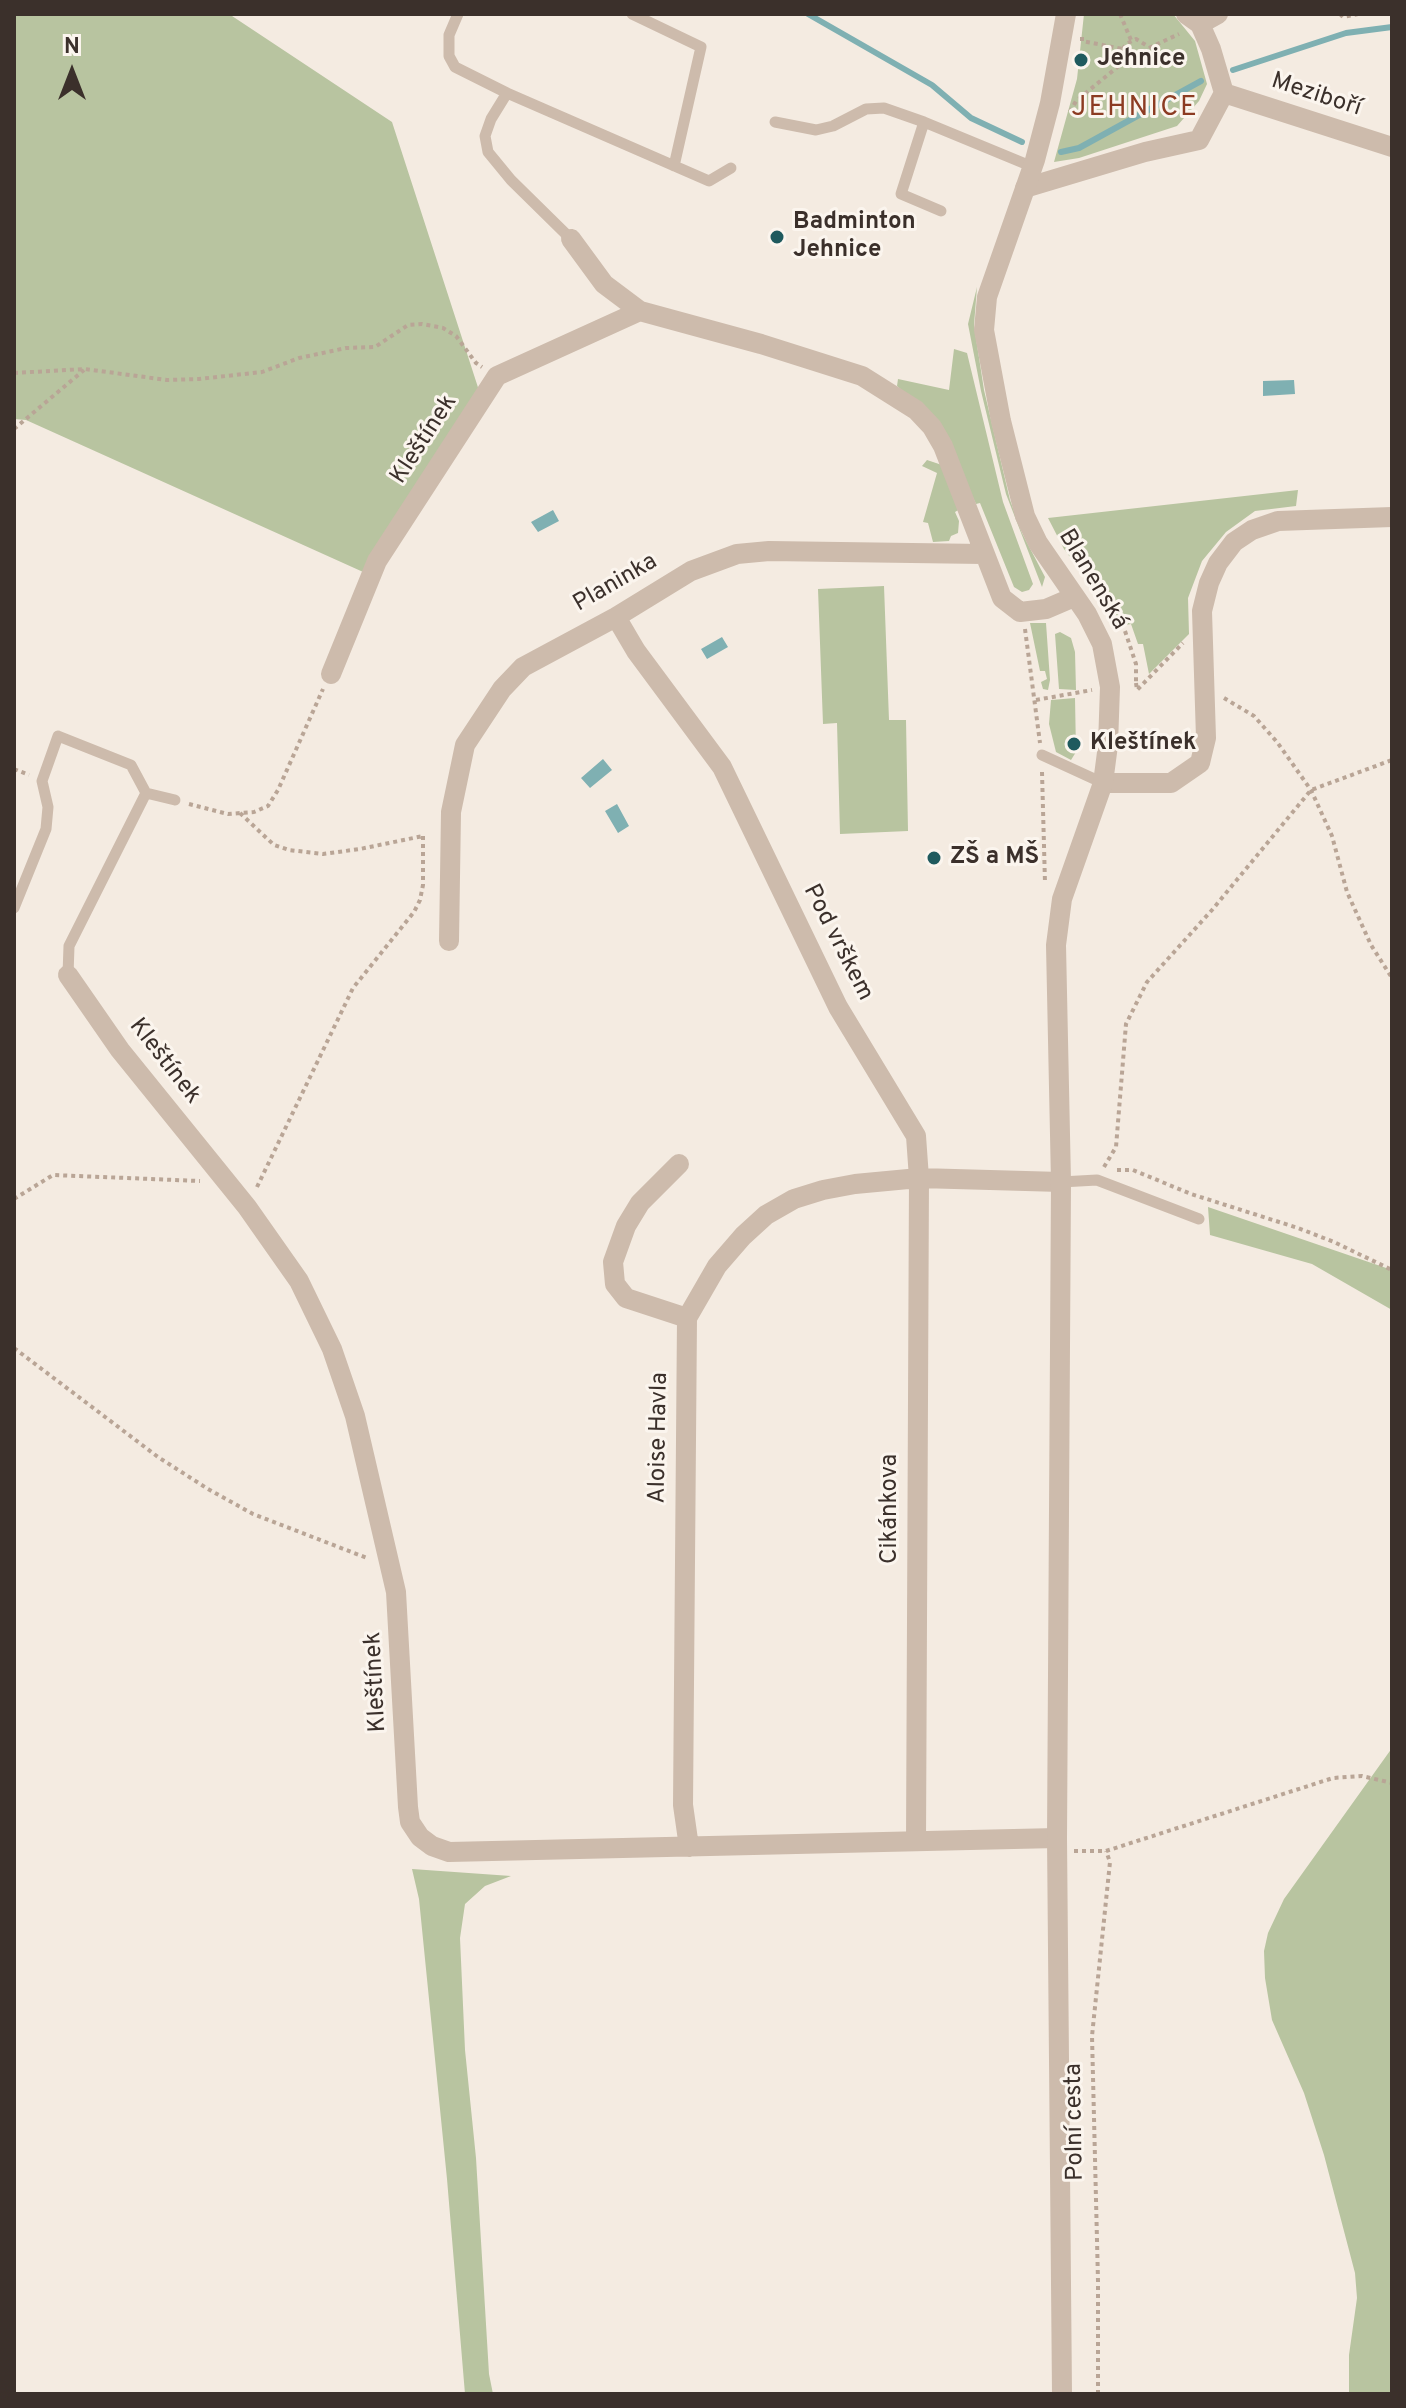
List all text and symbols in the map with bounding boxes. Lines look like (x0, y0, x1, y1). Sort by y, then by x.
north arrow (32, 32, 112, 112)
text: N (64, 34, 80, 61)
place label: Jehnice (1097, 46, 1185, 74)
marker: Jehnice (1072, 51, 1090, 69)
street label: Meziboří (1267, 68, 1365, 124)
district label: JEHNICE (1071, 92, 1199, 126)
place label: Badminton Jehnice (793, 209, 916, 265)
marker: Badminton Jehnice (768, 228, 786, 246)
street label: Kleštínek (386, 390, 464, 490)
street label: Blanenská (1051, 525, 1133, 635)
street label: Planinka (569, 548, 663, 620)
place label: Kleštínek (1090, 730, 1197, 758)
marker: Kleštínek (1065, 735, 1083, 753)
place label: ZŠ a MŠ (950, 844, 1039, 872)
marker: ZŠ a MŠ (925, 849, 943, 867)
street label: Pod vrškem (795, 880, 879, 1006)
street label: Kleštínek (122, 1014, 206, 1110)
street label: Aloise Havla (644, 1372, 676, 1504)
street label: Cikánkova (877, 1454, 905, 1564)
street label: Kleštínek (360, 1631, 394, 1733)
street label: Polní cesta (1061, 2063, 1091, 2181)

